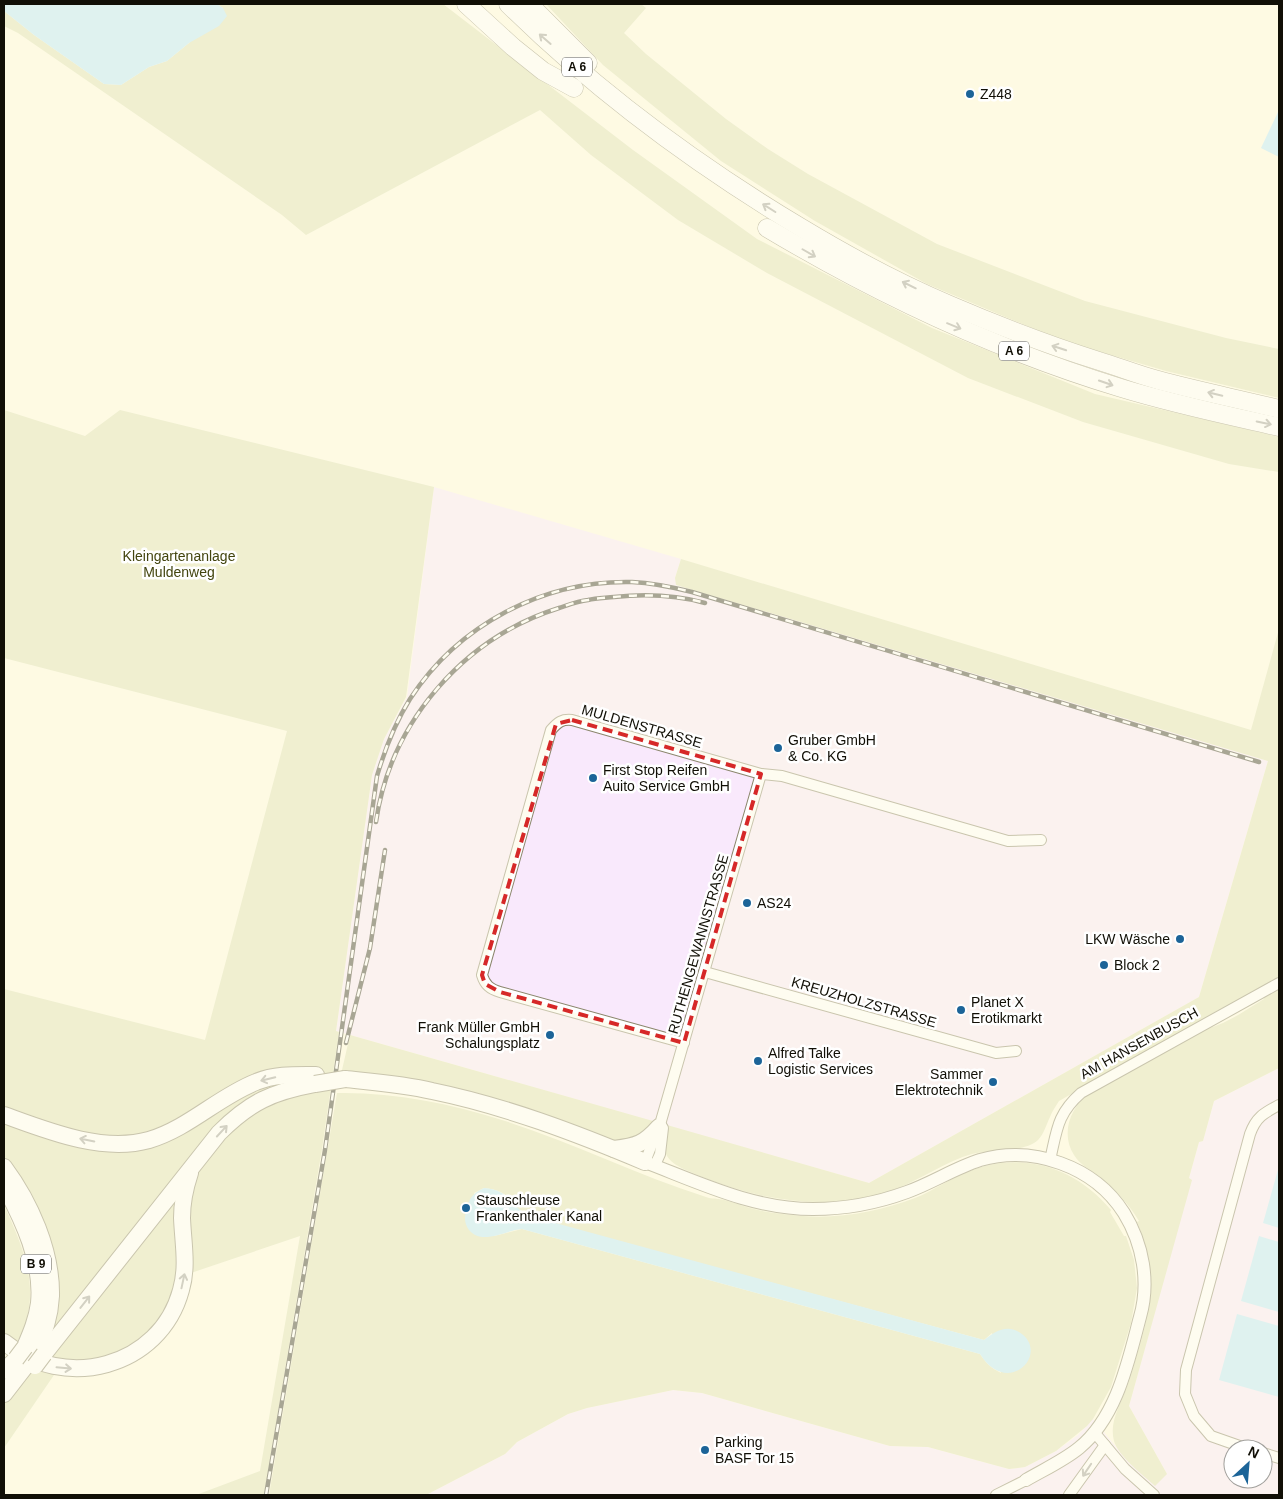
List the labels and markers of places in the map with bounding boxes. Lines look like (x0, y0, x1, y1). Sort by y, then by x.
place label: Z448 (980, 86, 1012, 102)
marker: Z448 (964, 88, 976, 100)
place label: Gruber GmbH & Co. KG (788, 732, 876, 764)
marker: Gruber GmbH & Co. KG (772, 742, 784, 754)
place label: First Stop Reifen Auito Service GmbH (603, 762, 730, 794)
marker: First Stop Reifen Auito Service GmbH (587, 772, 599, 784)
place label: AS24 (757, 895, 791, 911)
marker: AS24 (741, 897, 753, 909)
place label: LKW Wäsche (1085, 931, 1170, 947)
marker: LKW Wäsche (1174, 933, 1186, 945)
place label: Block 2 (1114, 957, 1160, 973)
marker: Block 2 (1098, 959, 1110, 971)
place label: Planet X Erotikmarkt (971, 994, 1042, 1026)
marker: Planet X Erotikmarkt (955, 1004, 967, 1016)
place label: Frank Müller GmbH Schalungsplatz (418, 1019, 540, 1051)
marker: Frank Müller GmbH Schalungsplatz (544, 1029, 556, 1041)
place label: Alfred Talke Logistic Services (768, 1045, 873, 1077)
marker: Alfred Talke Logistic Services (752, 1055, 764, 1067)
place label: Sammer Elektrotechnik (895, 1066, 984, 1098)
marker: Sammer Elektrotechnik (987, 1076, 999, 1088)
place label: Stauschleuse Frankenthaler Kanal (476, 1192, 602, 1224)
marker: Stauschleuse Frankenthaler Kanal (460, 1202, 472, 1214)
place label: Parking BASF Tor 15 (715, 1434, 794, 1466)
marker: Parking BASF Tor 15 (699, 1444, 711, 1456)

